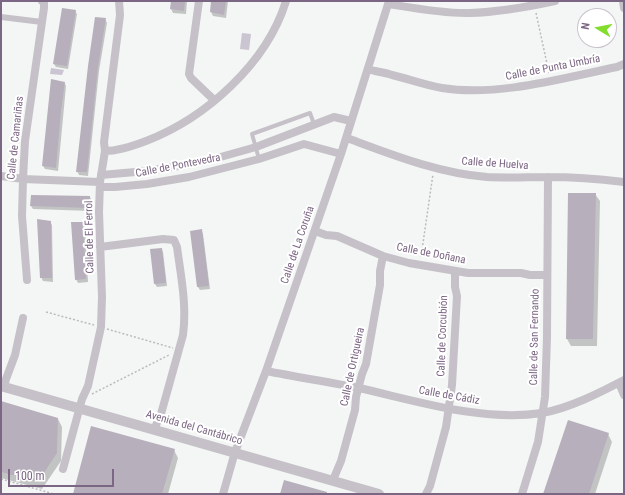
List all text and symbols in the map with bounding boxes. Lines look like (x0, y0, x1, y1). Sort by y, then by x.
north arrow (577, 8, 617, 48)
text: N (579, 22, 593, 30)
street label: Calle de Punta Umbría (504, 52, 602, 84)
street label: Calle de Camariñas (5, 96, 27, 180)
street label: Calle de Pontevedra (134, 151, 222, 181)
street label: Calle de Huelva (461, 155, 529, 173)
street label: Calle de El Ferrol (83, 200, 97, 274)
street label: Calle de La Coruña (279, 204, 317, 286)
street label: Calle de Doñana (395, 241, 467, 267)
street label: Calle de San Fernando (528, 288, 542, 386)
street label: Calle de Corcubión (435, 295, 451, 377)
street label: Calle de Ortigueira (338, 326, 368, 408)
street label: Calle de Cádiz (417, 384, 481, 408)
street label: Avenida del Cantábrico (144, 408, 244, 448)
scale bar (10, 461, 116, 487)
text: 100 m (15, 469, 45, 483)

